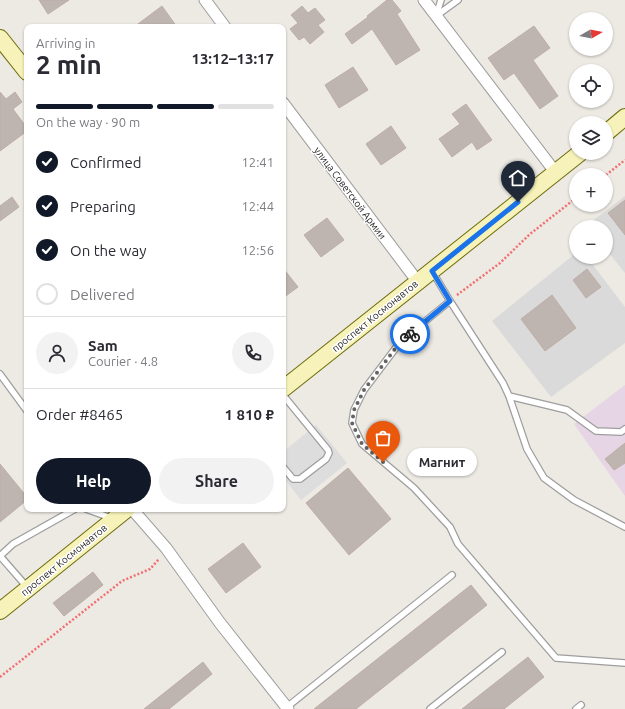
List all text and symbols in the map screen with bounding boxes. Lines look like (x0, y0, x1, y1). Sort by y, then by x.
north arrow (569, 12, 613, 56)
map controls (569, 12, 613, 264)
text: Arriving in (36, 36, 95, 50)
text: 2 min (36, 50, 102, 79)
text: 13:12–13:17 (191, 50, 274, 67)
button: locate (569, 64, 613, 108)
text: On the way · 90 m (36, 115, 140, 129)
button: layers (569, 116, 613, 160)
street label: улица Советской Армии (312, 145, 388, 241)
icon: check (36, 151, 58, 173)
text: Confirmed (70, 154, 142, 171)
text: 12:41 (241, 155, 274, 169)
pin (501, 161, 535, 202)
icon: home (507, 167, 529, 189)
button: + (569, 168, 613, 212)
icon: check (36, 195, 58, 217)
text: Preparing (70, 198, 136, 215)
text: 12:44 (241, 199, 274, 213)
button: − (569, 220, 613, 264)
icon: check (36, 239, 58, 261)
text: On the way (70, 242, 146, 259)
text: 12:56 (241, 243, 274, 257)
street label: проспект Космонавтов (330, 278, 420, 354)
text: Delivered (70, 286, 135, 303)
courier (390, 314, 430, 354)
icon: bike (399, 323, 421, 345)
button: person (36, 332, 78, 374)
button: phone (232, 332, 274, 374)
text: Sam (88, 337, 118, 354)
text: Courier · 4.8 (88, 354, 158, 368)
text: Order #8465 (36, 406, 123, 423)
text: 1 810 ₽ (225, 406, 274, 423)
pin (366, 421, 400, 462)
icon: bag (372, 427, 394, 449)
callout: Магнит (407, 448, 477, 476)
text: Магнит (419, 455, 465, 469)
button: Help (36, 458, 151, 504)
button: Share (159, 458, 274, 504)
street label: проспект Космонавтов (19, 522, 109, 598)

